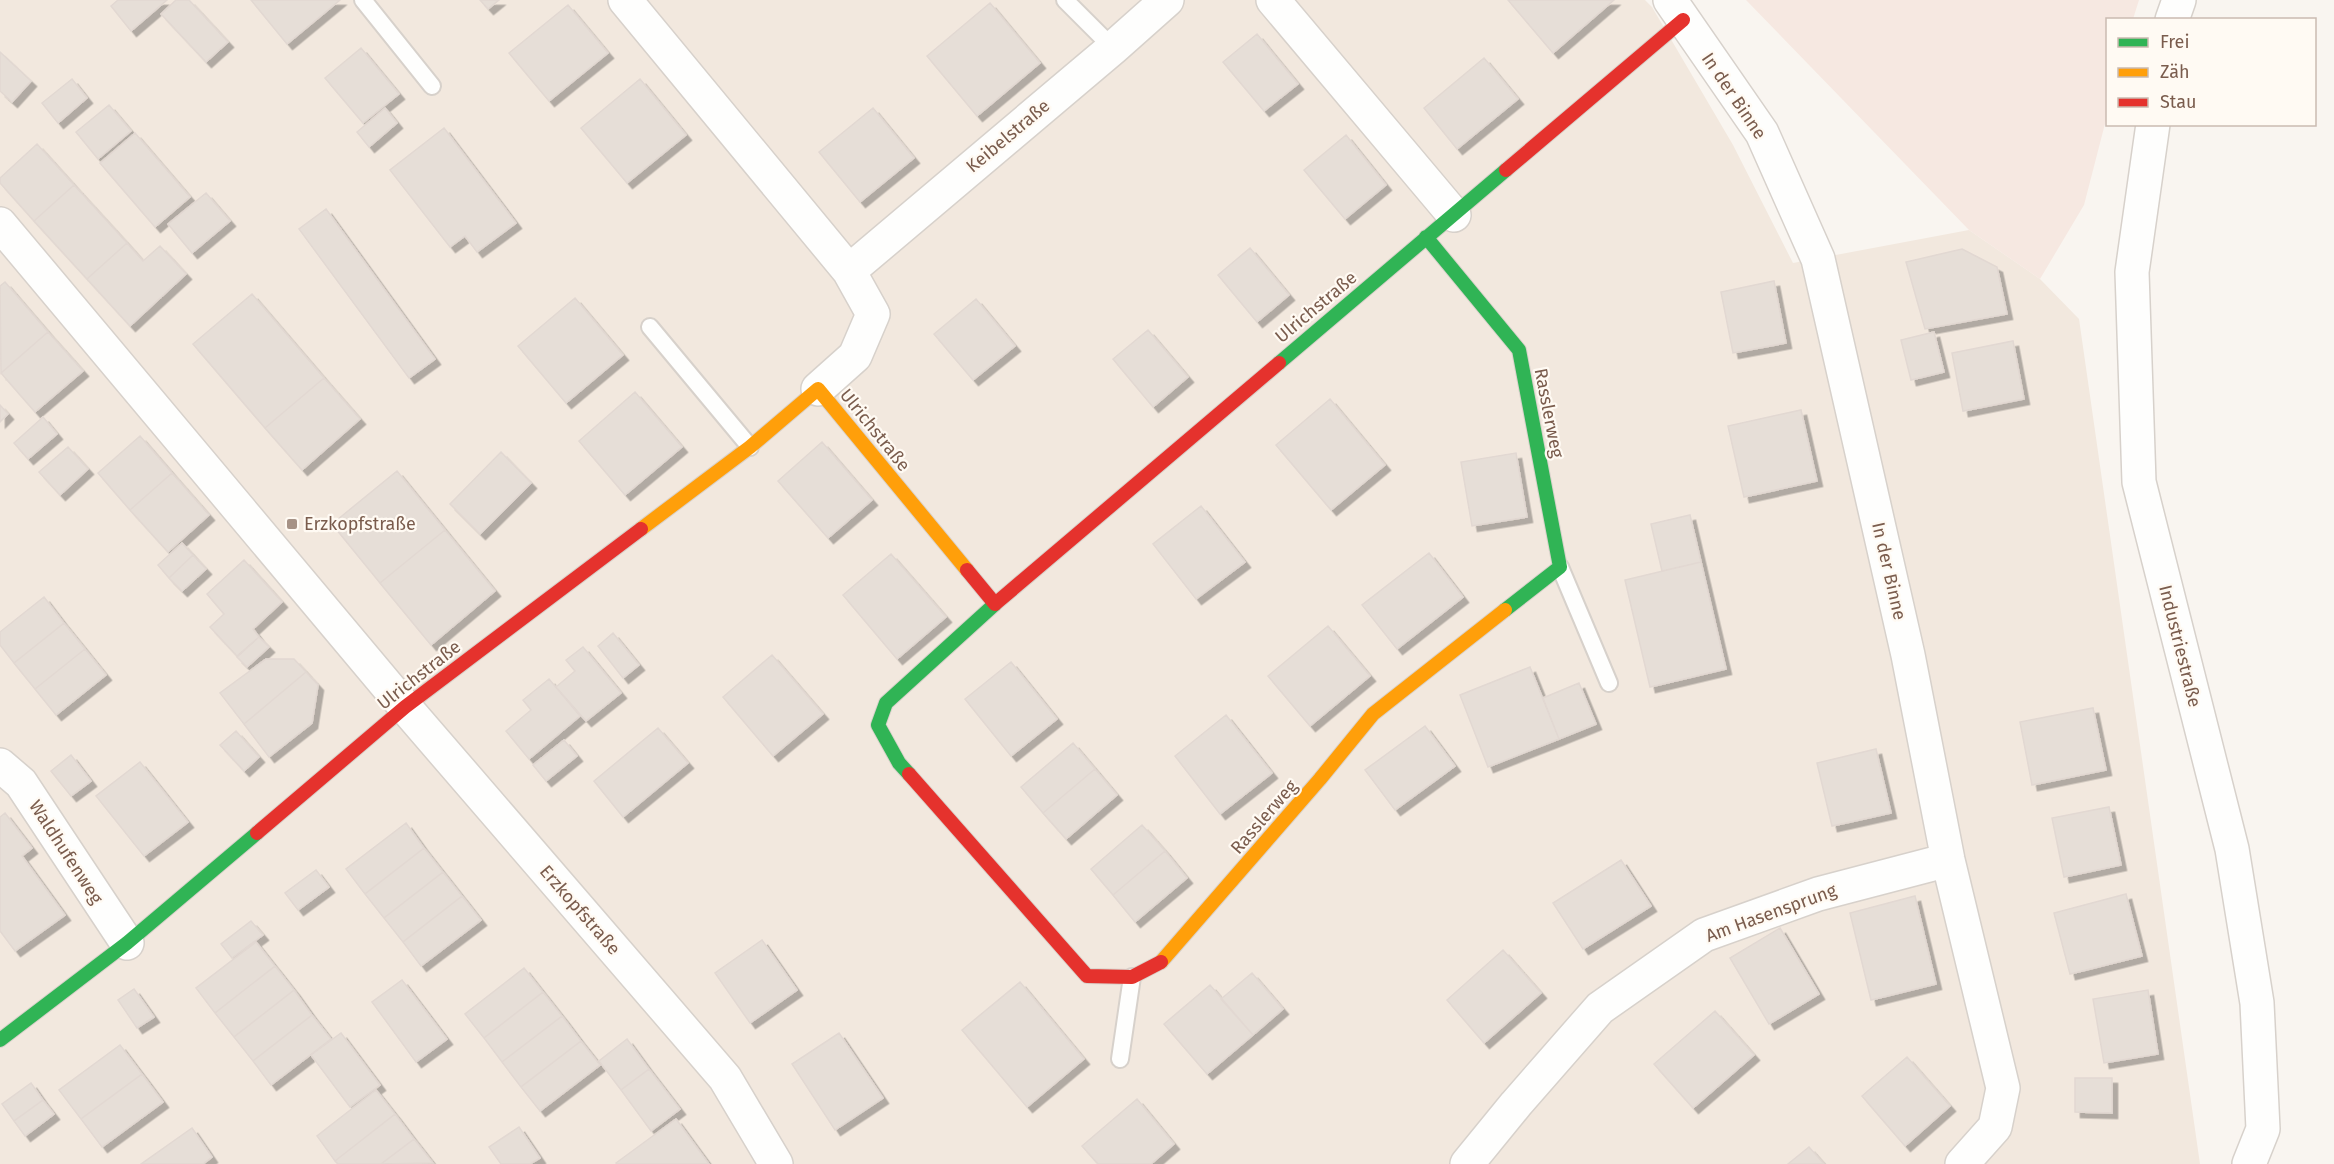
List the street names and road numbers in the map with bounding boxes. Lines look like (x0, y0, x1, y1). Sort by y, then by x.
street label: In der Binne (1697, 48, 1771, 144)
street label: Keibelstraße (962, 95, 1054, 177)
street label: Ulrichstraße (1271, 266, 1361, 348)
street label: Rasslerweg (1530, 366, 1569, 460)
street label: Ulrichstraße (835, 384, 915, 476)
street label: In der Binne (1867, 520, 1911, 622)
street label: Industriestraße (2154, 583, 2206, 709)
street label: Ulrichstraße (373, 636, 465, 714)
street label: Rasslerweg (1226, 775, 1303, 859)
street label: Waldhufenweg (24, 796, 108, 909)
street label: Erzkopfstraße (535, 861, 625, 959)
street label: Am Hasensprung (1703, 879, 1840, 947)

